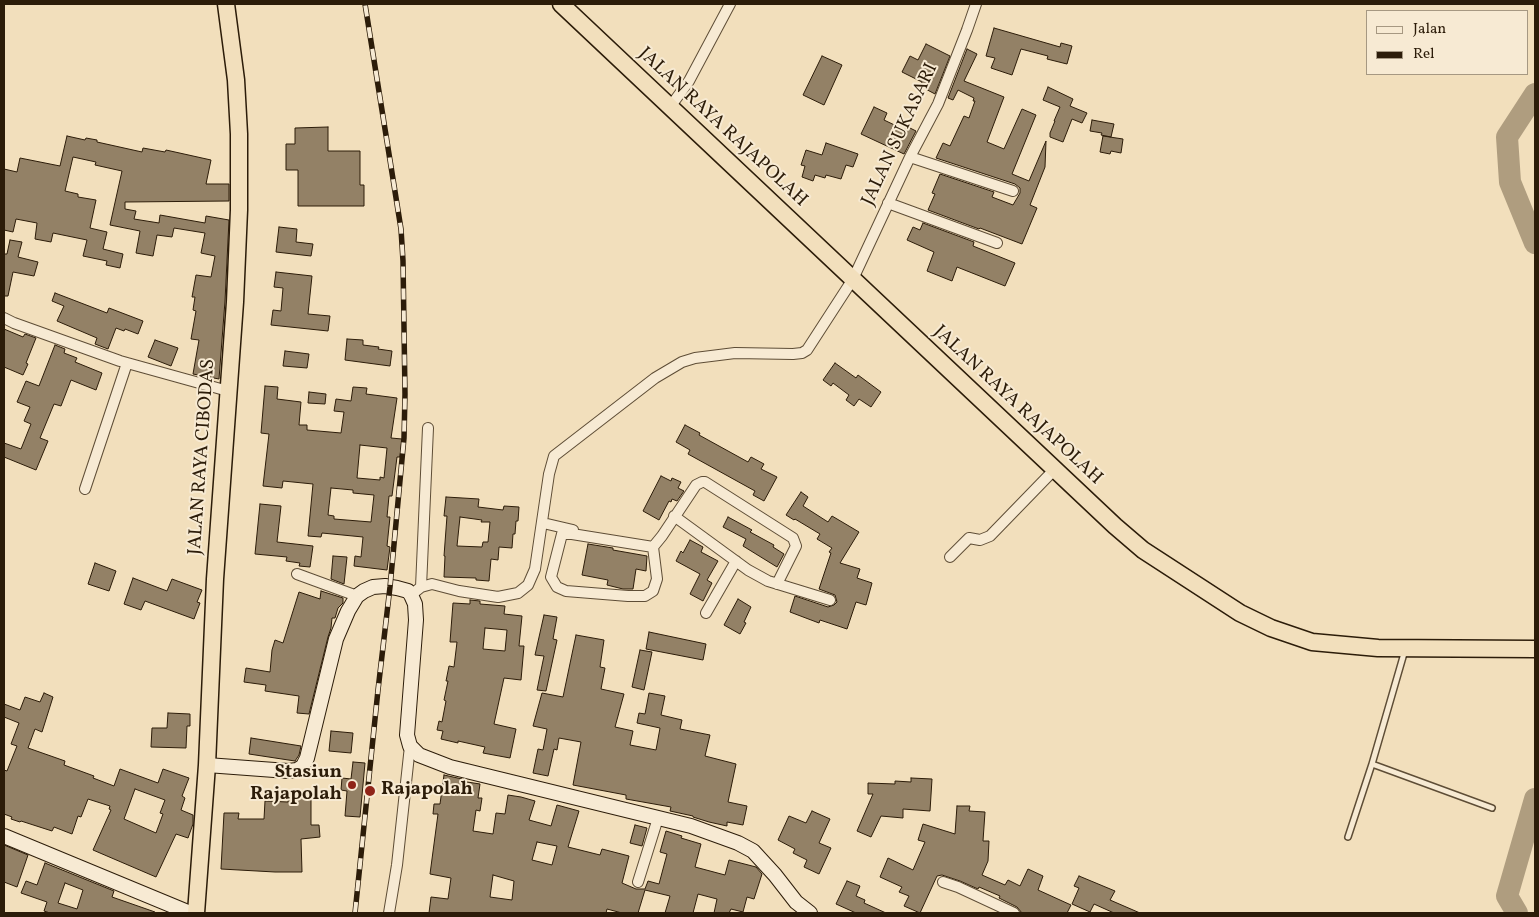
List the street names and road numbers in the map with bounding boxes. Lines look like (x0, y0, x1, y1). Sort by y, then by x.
street label: JALAN RAYA RAJAPOLAH (633, 43, 811, 213)
street label: JALAN SUKASARI (858, 60, 944, 210)
street label: JALAN RAYA RAJAPOLAH (928, 321, 1106, 491)
street label: JALAN RAYA CIBODAS (185, 358, 221, 556)

